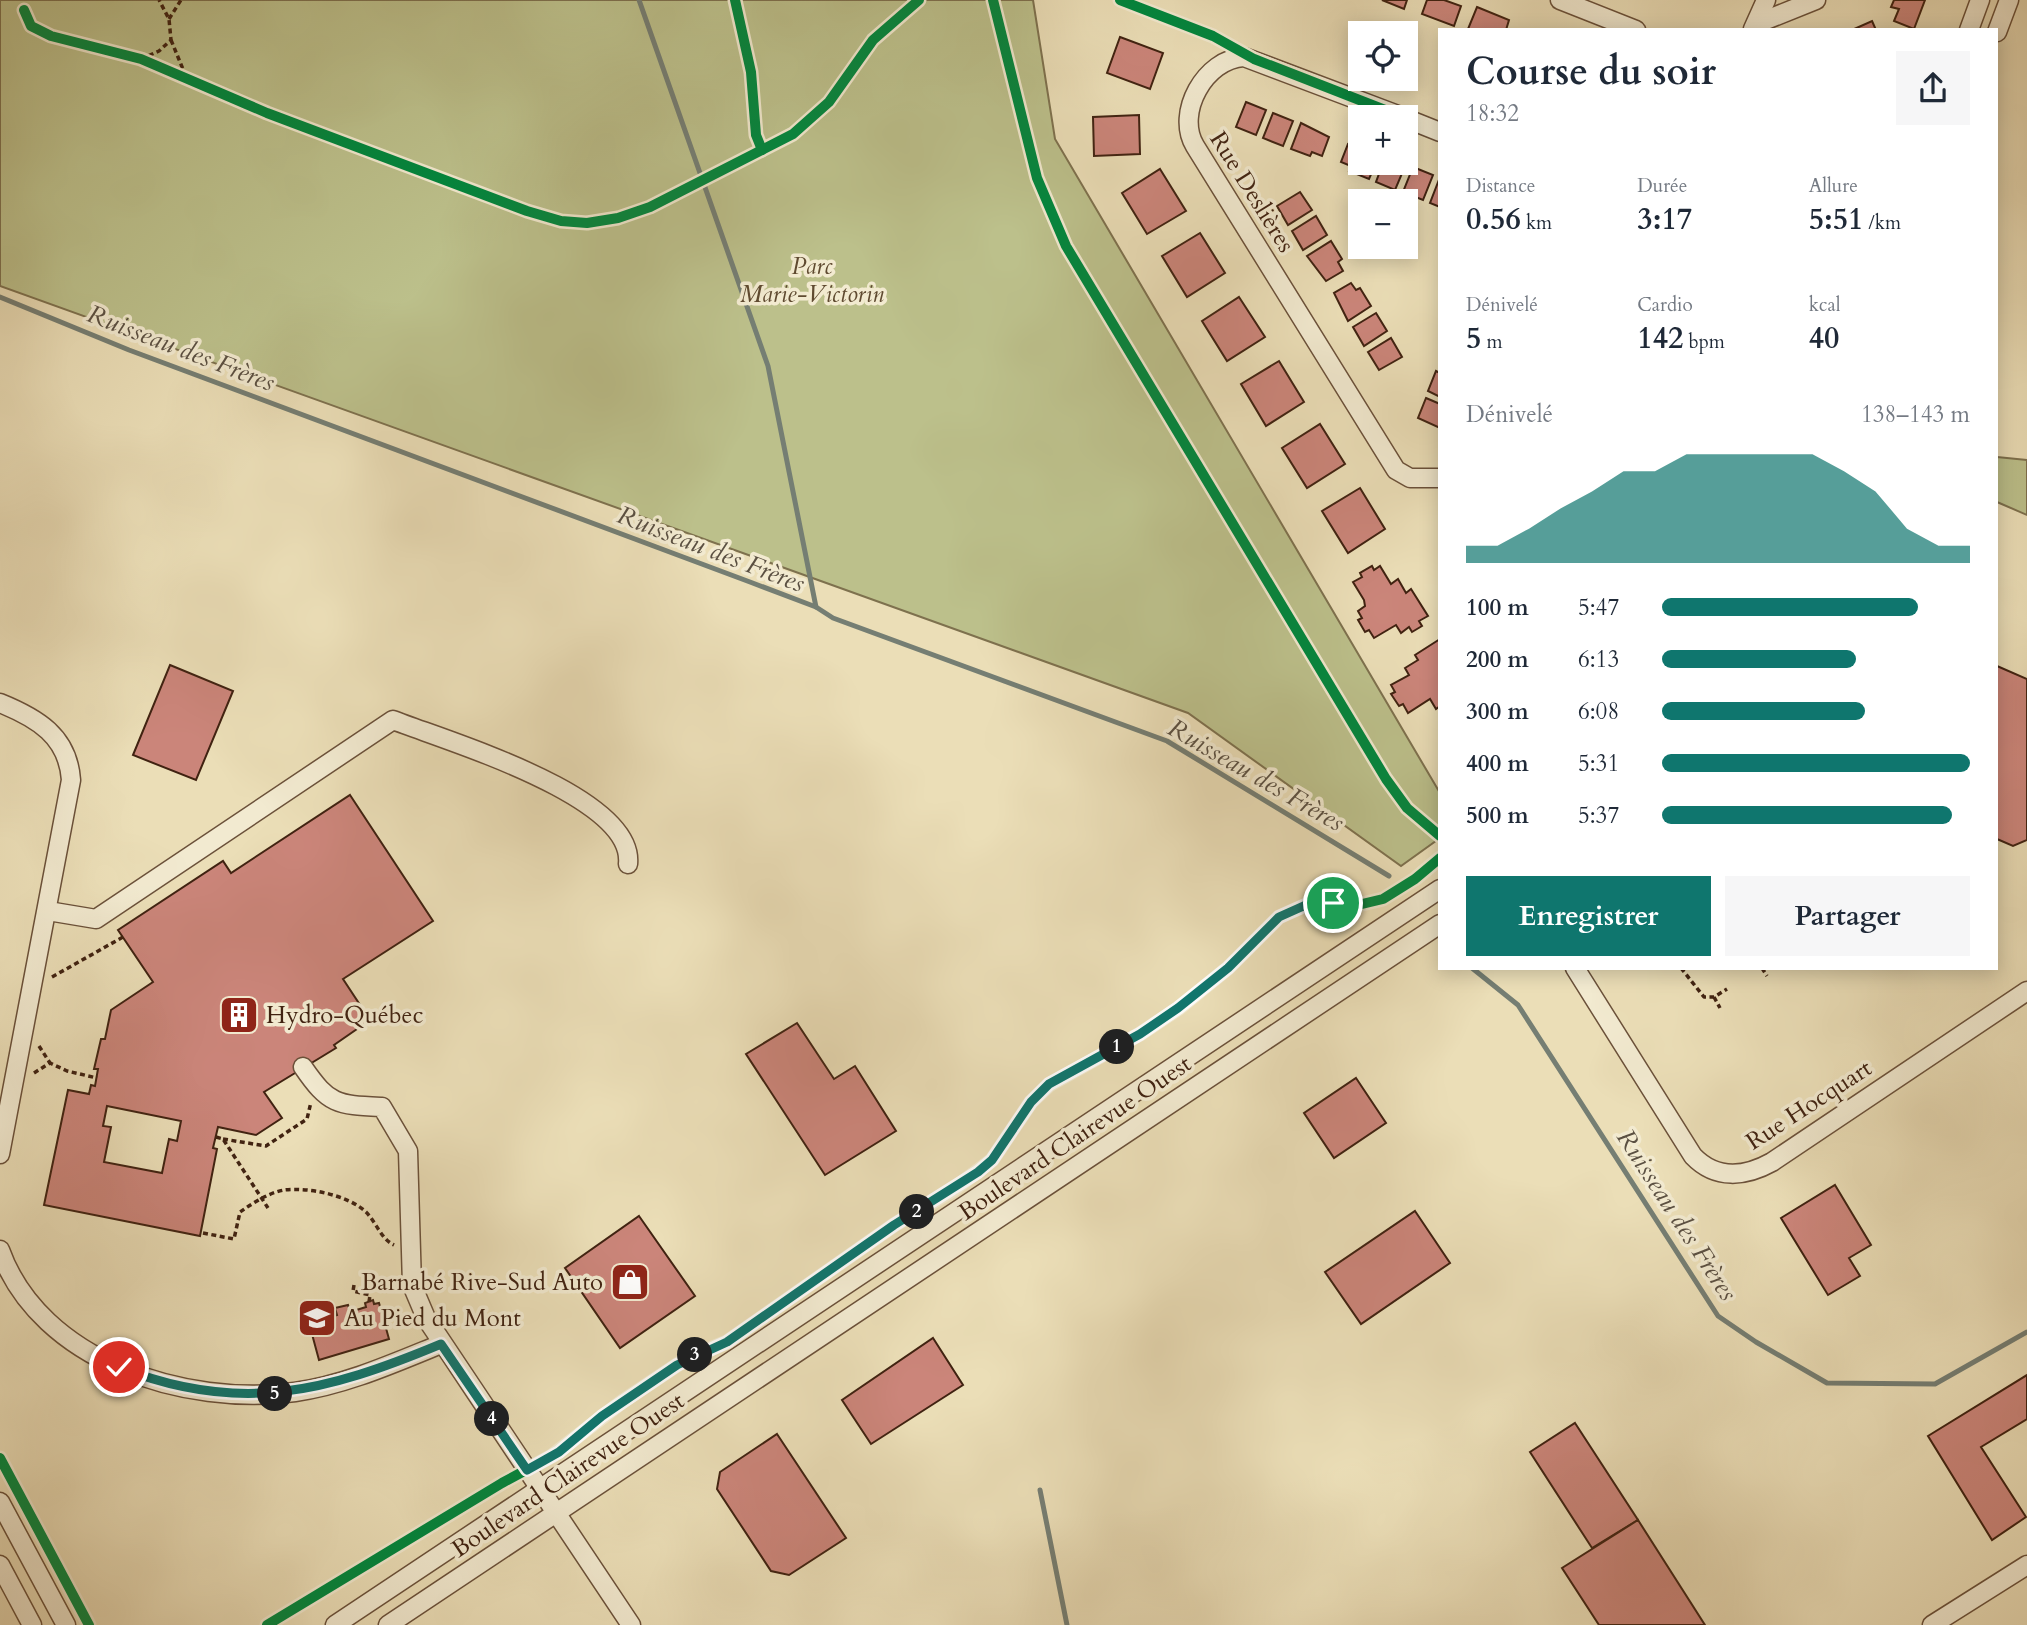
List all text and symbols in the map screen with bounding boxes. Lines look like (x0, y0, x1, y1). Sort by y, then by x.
map controls (1348, 21, 1418, 259)
button: locate (1348, 21, 1418, 91)
text: Course du soir (1466, 46, 1716, 98)
button: share (1896, 51, 1970, 125)
text: 18:32 (1466, 98, 1519, 129)
button: + (1348, 105, 1418, 175)
street label: Rue Deslières (1202, 125, 1302, 259)
text: Distance (1466, 173, 1535, 199)
text: Durée (1637, 173, 1687, 199)
text: Allure (1809, 173, 1858, 199)
button: − (1348, 189, 1418, 259)
text: 0.56 (1466, 199, 1521, 240)
text: 3:17 (1637, 199, 1692, 240)
text: 5:51 (1809, 199, 1863, 240)
text: km (1521, 210, 1552, 236)
text: /km (1863, 210, 1901, 236)
park label: Parc Marie-Victorin (740, 250, 884, 311)
text: Dénivelé (1466, 292, 1538, 318)
text: Cardio (1637, 292, 1693, 318)
text: kcal (1809, 292, 1841, 318)
water label: Ruisseau des Frères (82, 296, 280, 400)
text: 5 (1466, 318, 1481, 359)
text: 142 (1637, 318, 1683, 359)
text: 40 (1809, 318, 1839, 359)
text: m (1481, 329, 1503, 355)
text: bpm (1683, 329, 1725, 355)
text: Dénivelé (1466, 399, 1553, 430)
text: 138–143 m (1861, 399, 1970, 430)
water label: Ruisseau des Frères (612, 497, 810, 601)
text: 100 m (1466, 592, 1529, 623)
text: 5:47 (1578, 592, 1619, 623)
text: 200 m (1466, 644, 1529, 675)
text: 6:13 (1578, 644, 1619, 675)
text: 300 m (1466, 696, 1529, 727)
text: 6:08 (1578, 696, 1619, 727)
water label: Ruisseau des Frères (1161, 710, 1351, 840)
text: 400 m (1466, 748, 1529, 779)
text: 5:31 (1578, 748, 1619, 779)
text: 500 m (1466, 800, 1529, 831)
text: 5:37 (1578, 800, 1619, 831)
pin (1303, 873, 1363, 933)
button: Enregistrer (1466, 876, 1711, 956)
button: Partager (1725, 876, 1970, 956)
icon: arrive (1314, 884, 1352, 922)
building icon: Hydro-Québec (218, 994, 260, 1036)
place label: Hydro-Québec (266, 999, 423, 1032)
pin: 1 (1100, 1030, 1134, 1064)
text: 1 (1112, 1033, 1121, 1059)
street label: Boulevard Clairevue Ouest (952, 1047, 1198, 1228)
street label: Rue Hocquart (1740, 1052, 1879, 1158)
water label: Ruisseau des Frères (1608, 1122, 1746, 1308)
pin: 2 (900, 1194, 934, 1230)
text: 2 (912, 1198, 921, 1224)
shop icon: Barnabé Rive-Sud Auto (609, 1261, 651, 1303)
place label: Barnabé Rive-Sud Auto (361, 1266, 603, 1299)
school or university icon: Au Pied du Mont (296, 1297, 338, 1339)
place label: Au Pied du Mont (344, 1302, 521, 1335)
pin (89, 1337, 149, 1397)
pin: 3 (678, 1338, 712, 1372)
text: 3 (690, 1341, 699, 1367)
icon: check (100, 1348, 138, 1386)
pin: 5 (258, 1376, 292, 1412)
text: 5 (270, 1380, 279, 1406)
street label: Boulevard Clairevue Ouest (445, 1384, 691, 1565)
pin: 4 (475, 1402, 510, 1436)
text: 4 (487, 1405, 496, 1431)

